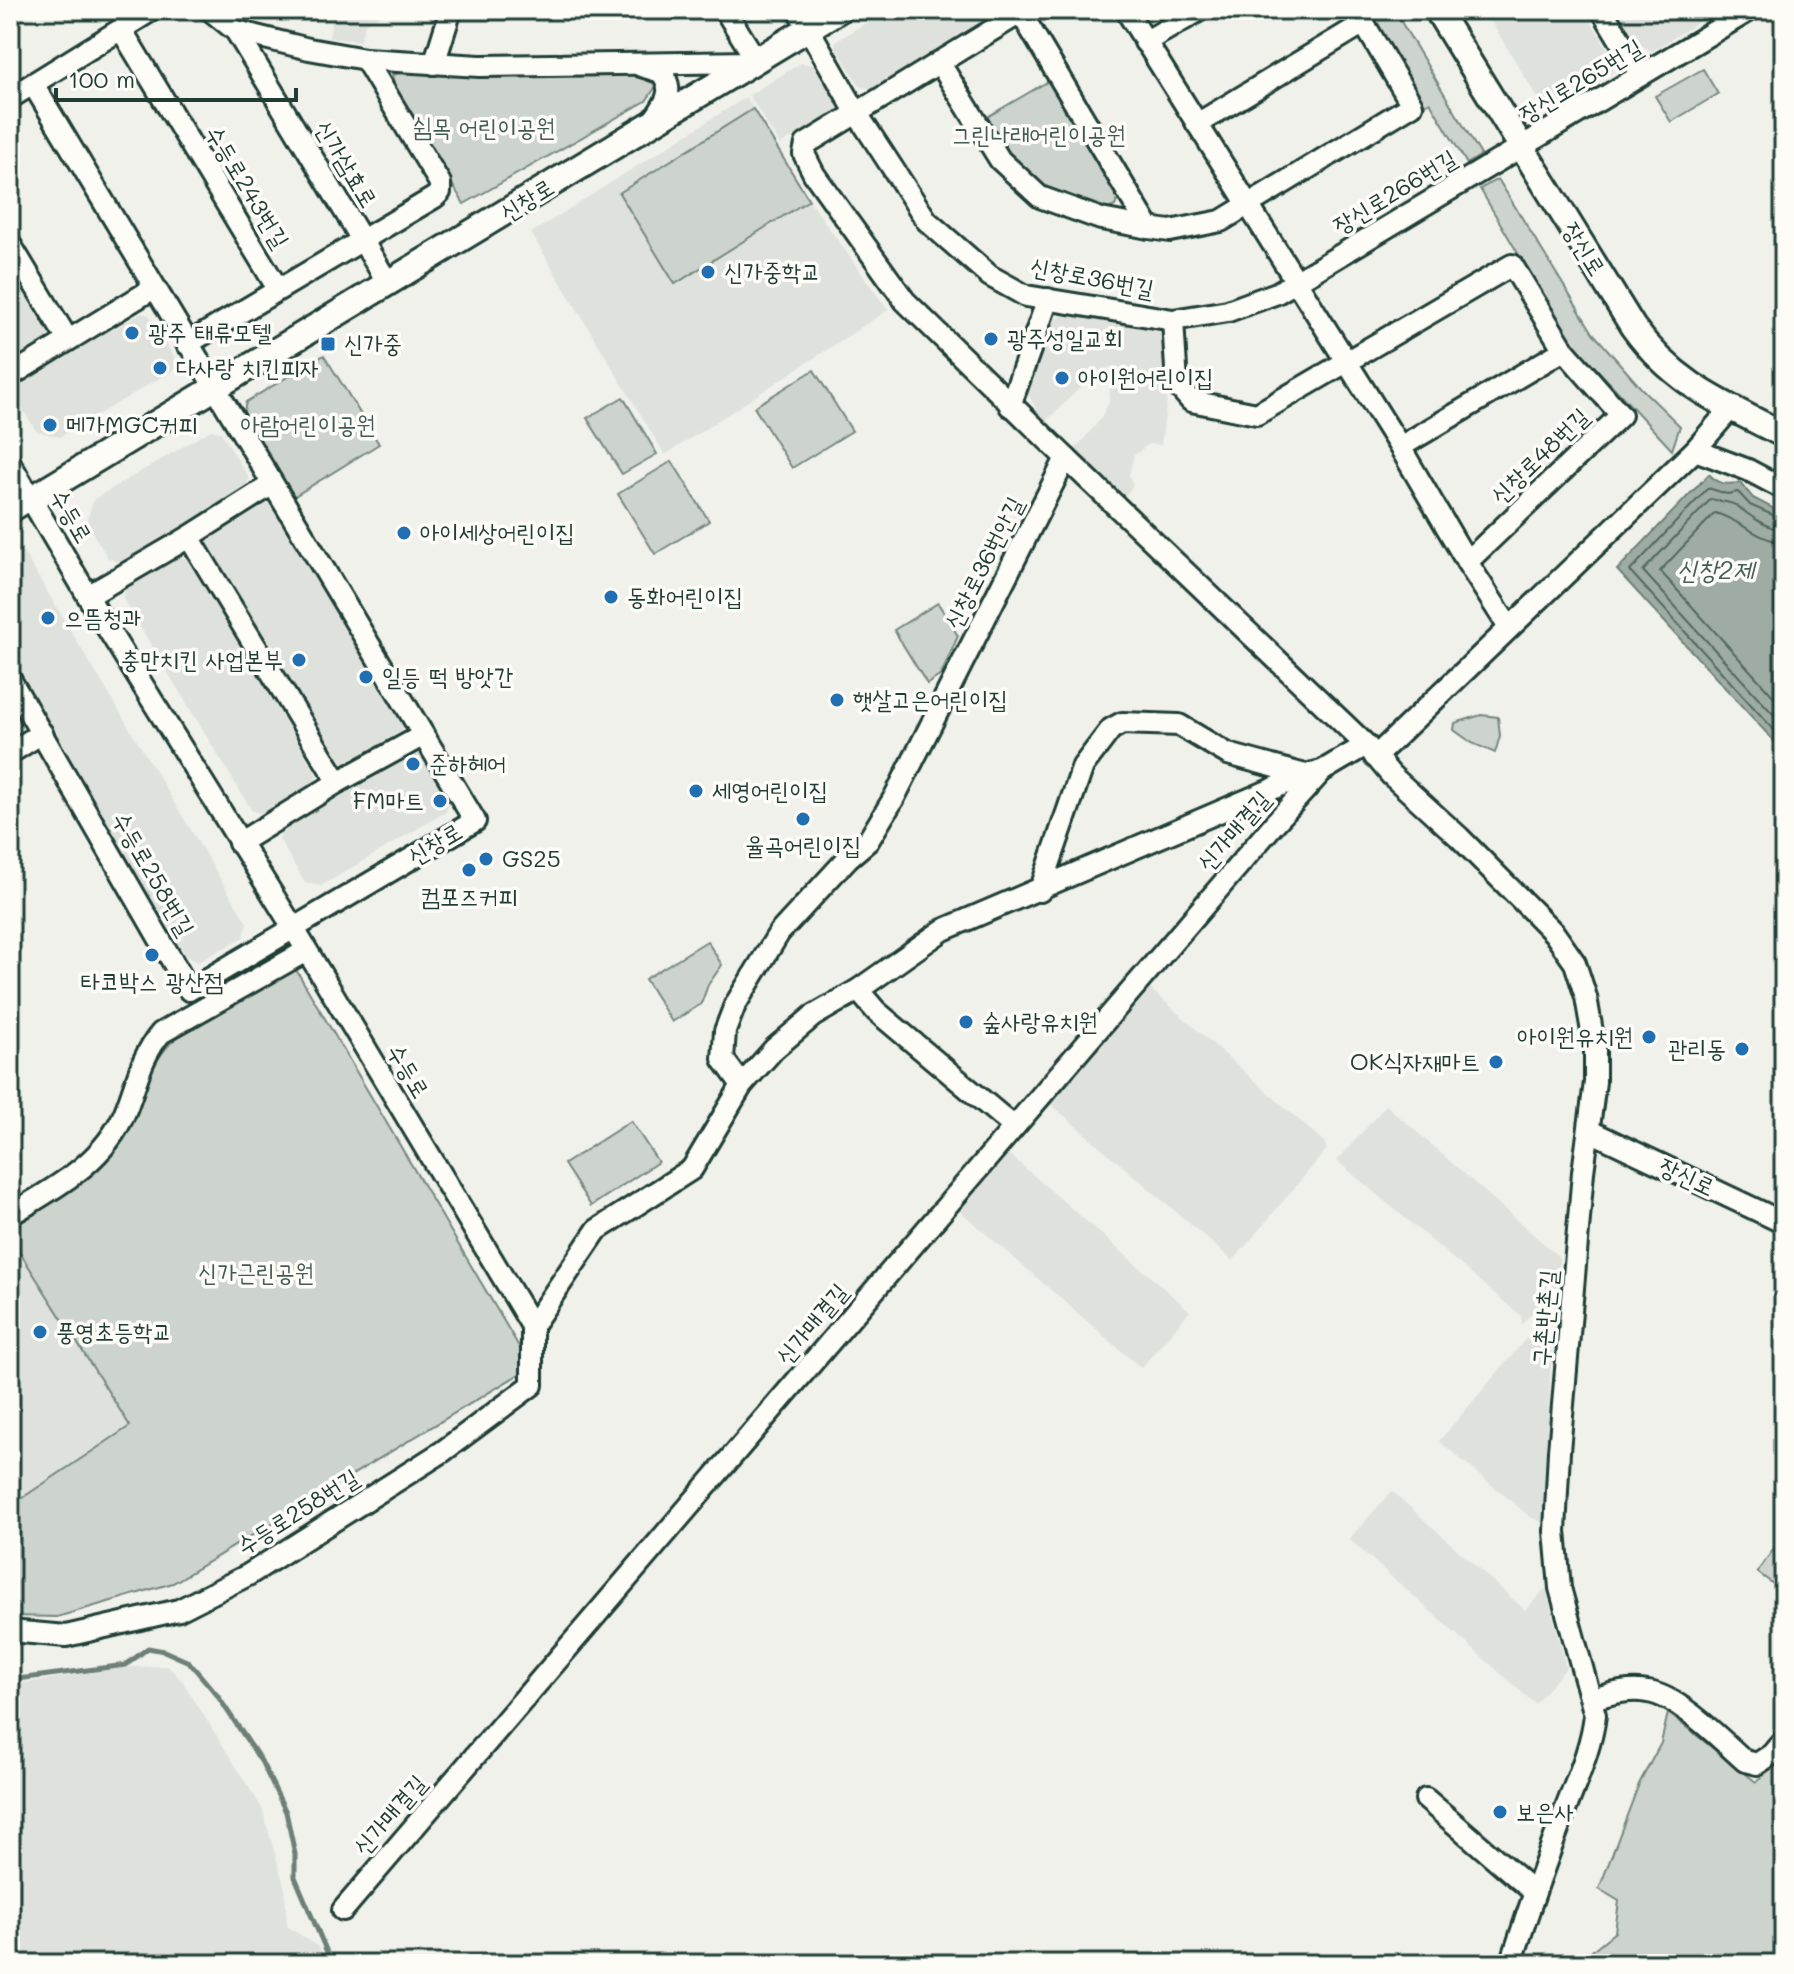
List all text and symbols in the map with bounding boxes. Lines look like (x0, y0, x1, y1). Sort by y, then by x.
street label: 장신로265번길 (1513, 31, 1648, 129)
scale bar (56, 52, 296, 102)
text: 100 m (68, 63, 135, 94)
park label: 쉼목 어린이공원 (413, 111, 555, 142)
street label: 신가삼효로 (309, 114, 385, 213)
park label: 그린나래어린이공원 (952, 118, 1126, 149)
street label: 수등로243번길 (199, 119, 297, 253)
street label: 장신로266번길 (1327, 142, 1462, 240)
street label: 신창로 (493, 170, 559, 227)
street label: 장신로 (1557, 215, 1614, 281)
street label: 신창로36번길 (1028, 249, 1157, 304)
place label: 신가중학교 (724, 255, 821, 286)
marker: 신가중학교 (699, 263, 717, 281)
place label: 광주 태류모텔 (148, 316, 272, 347)
place label: 광주성일교회 (1007, 322, 1123, 353)
marker: 광주 태류모텔 (123, 324, 141, 342)
place label: 신가중 (344, 327, 402, 358)
marker: 광주성일교회 (982, 330, 1000, 348)
marker: 신가중 (319, 335, 337, 353)
place label: 다사랑 치킨피자 (176, 351, 319, 382)
marker: 다사랑 치킨피자 (151, 359, 169, 377)
place label: 아이원어린이집 (1078, 361, 1213, 392)
marker: 아이원어린이집 (1053, 369, 1071, 387)
street label: 신창로48번길 (1483, 400, 1595, 510)
place label: 메가MGC커피 (66, 408, 197, 439)
park label: 아람어린이공원 (240, 408, 376, 439)
marker: 메가MGC커피 (41, 416, 59, 434)
street label: 수등로 (44, 482, 100, 548)
street label: 신창로36번안길 (936, 491, 1029, 634)
place label: 아이세상어린이집 (420, 516, 575, 547)
marker: 아이세상어린이집 (395, 524, 413, 542)
water label: 신창2제 (1676, 552, 1758, 586)
place label: 동화어린이집 (627, 580, 743, 611)
marker: 동화어린이집 (602, 588, 620, 606)
place label: 으뜸청과 (64, 601, 141, 632)
marker: 으뜸청과 (39, 609, 57, 627)
place label: 충만치킨 사업본부 (121, 643, 283, 674)
marker: 충만치킨 사업본부 (290, 651, 308, 669)
place label: 일등 떡 방앗간 (382, 660, 513, 691)
marker: 일등 떡 방앗간 (357, 668, 375, 686)
place label: 햇살고은어린이집 (853, 683, 1008, 714)
marker: 햇살고은어린이집 (828, 691, 846, 709)
place label: 준하헤어 (429, 747, 506, 778)
marker: 준하헤어 (404, 755, 422, 773)
place label: 세영어린이집 (712, 774, 828, 805)
marker: 세영어린이집 (687, 782, 705, 800)
street label: 신가매결길 (1189, 783, 1276, 877)
place label: FM마트 (353, 784, 424, 815)
marker: FM마트 (431, 792, 449, 810)
street label: 수등로258번길 (106, 806, 202, 941)
marker: 율곡어린이집 (794, 810, 812, 828)
street label: 신창로 (401, 815, 467, 871)
place label: 율곡어린이집 (745, 829, 861, 860)
place label: GS25 (502, 842, 561, 873)
marker: GS25 (477, 850, 495, 868)
marker: 컴포즈커피 (460, 861, 478, 879)
place label: 컴포즈커피 (421, 880, 517, 911)
marker: 타코박스 광산점 (143, 946, 161, 964)
place label: 타코박스 광산점 (81, 965, 223, 996)
place label: 숲사랑유치원 (982, 1005, 1098, 1036)
marker: 숲사랑유치원 (957, 1013, 975, 1031)
place label: 아이원유치원 (1517, 1020, 1633, 1051)
marker: 아이원유치원 (1640, 1028, 1658, 1046)
place label: 관리동 (1668, 1032, 1726, 1063)
street label: 수등로 (381, 1037, 437, 1103)
marker: 관리동 (1733, 1040, 1751, 1058)
place label: OK식자재마트 (1350, 1045, 1480, 1076)
marker: OK식자재마트 (1487, 1053, 1505, 1071)
street label: 장신로 (1655, 1149, 1720, 1202)
park label: 신가근린공원 (198, 1256, 314, 1287)
street label: 구촌반촌길 (1524, 1268, 1563, 1367)
street label: 신가매결길 (768, 1276, 854, 1370)
place label: 풍영초등학교 (56, 1315, 172, 1346)
marker: 풍영초등학교 (31, 1323, 49, 1341)
street label: 수등로258번길 (230, 1461, 364, 1561)
street label: 신가매결길 (345, 1767, 432, 1861)
place label: 보은사 (1516, 1795, 1574, 1826)
marker: 보은사 (1491, 1803, 1509, 1821)

